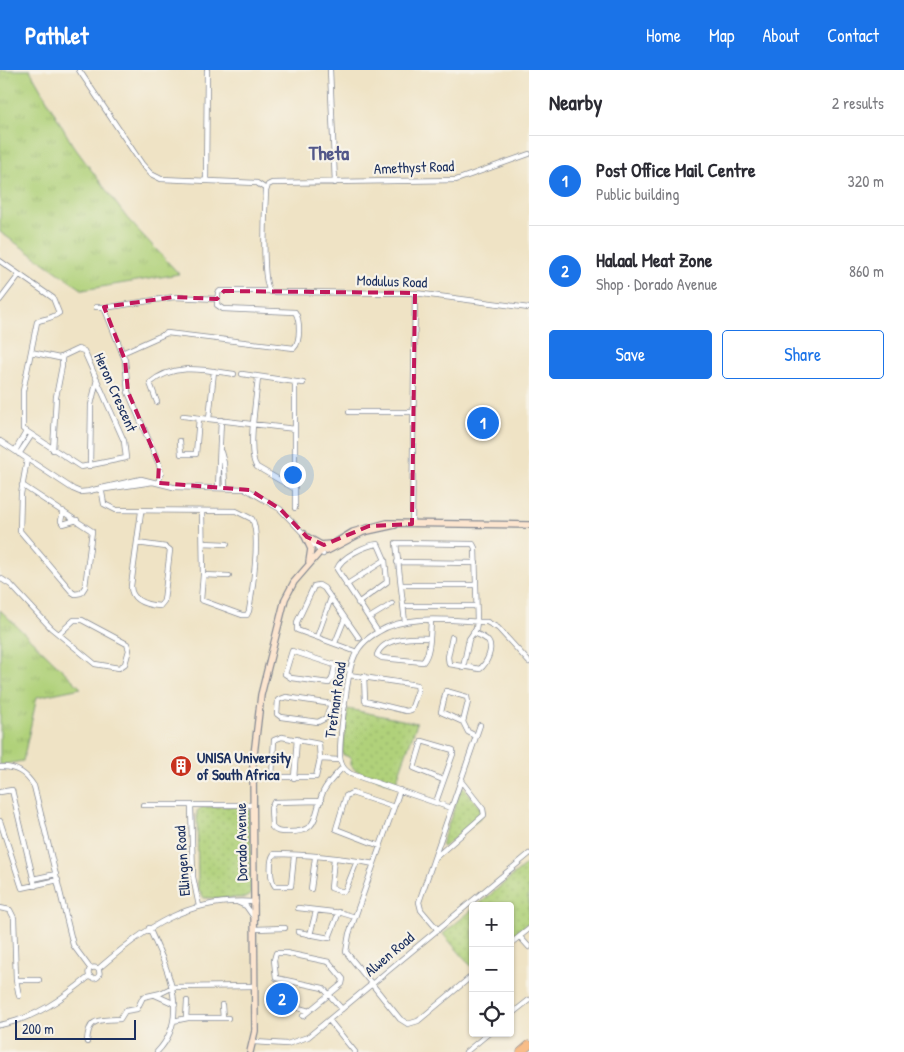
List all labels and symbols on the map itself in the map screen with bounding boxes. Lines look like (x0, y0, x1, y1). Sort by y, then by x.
district label: Theta (308, 139, 349, 166)
street label: Amethyst Road (374, 155, 455, 179)
street label: Modulus Road (356, 269, 428, 293)
street label: Heron Crescent (89, 349, 143, 436)
pin: 1 (467, 404, 499, 442)
your location (280, 462, 306, 488)
street label: Trefnant Road (319, 660, 351, 739)
place label: UNISA University of South Africa (197, 747, 292, 785)
building icon: UNISA University of South Africa (169, 754, 193, 778)
street label: Dorado Avenue (230, 803, 252, 881)
street label: Ellingen Road (169, 825, 195, 897)
street label: Alwen Road (360, 927, 418, 981)
pin: 2 (266, 980, 298, 1018)
scale bar (15, 1017, 136, 1040)

